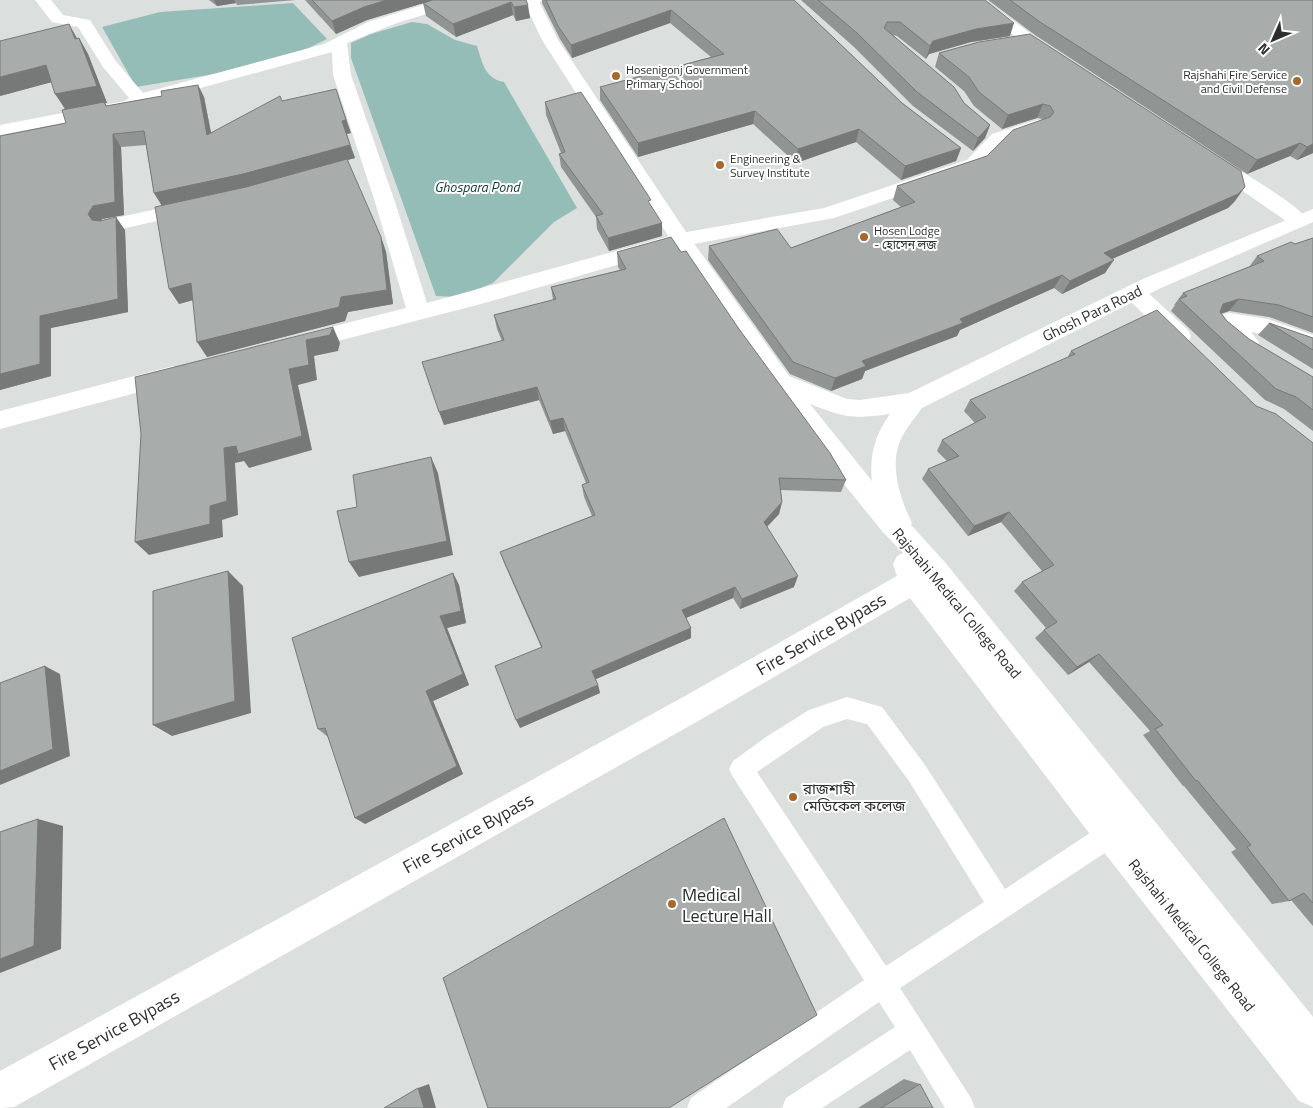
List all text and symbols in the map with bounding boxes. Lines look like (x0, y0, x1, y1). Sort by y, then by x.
north arrow (1248, 15, 1298, 65)
text: N (1253, 39, 1274, 60)
place label: Hosenigonj Government Primary School (626, 60, 749, 93)
place label: Rajshahi Fire Service and Civil Defense (1183, 65, 1287, 98)
marker: Hosenigonj Government Primary School (610, 70, 622, 82)
marker: Rajshahi Fire Service and Civil Defense (1291, 75, 1303, 87)
place label: Engineering & Survey Institute (730, 149, 810, 182)
marker: Engineering & Survey Institute (714, 159, 726, 171)
water label: Ghospara Pond (435, 176, 521, 197)
place label: Hosen Lodge - হোসেন লজ (874, 221, 940, 254)
marker: Hosen Lodge - হোসেন লজ (858, 231, 870, 243)
street label: Ghosh Para Road (1038, 279, 1146, 347)
street label: Rajshahi Medical College Road (887, 522, 1027, 684)
street label: Fire Service Bypass (751, 586, 891, 682)
place label: রাজশাহী মেডিকেল কলেজ (802, 777, 907, 817)
street label: Fire Service Bypass (398, 786, 538, 880)
marker: রাজশাহী মেডিকেল কলেজ (787, 791, 799, 803)
street label: Rajshahi Medical College Road (1123, 854, 1261, 1016)
place label: Medical Lecture Hall (682, 881, 772, 929)
marker: Medical Lecture Hall (666, 898, 678, 910)
street label: Fire Service Bypass (44, 983, 184, 1077)

